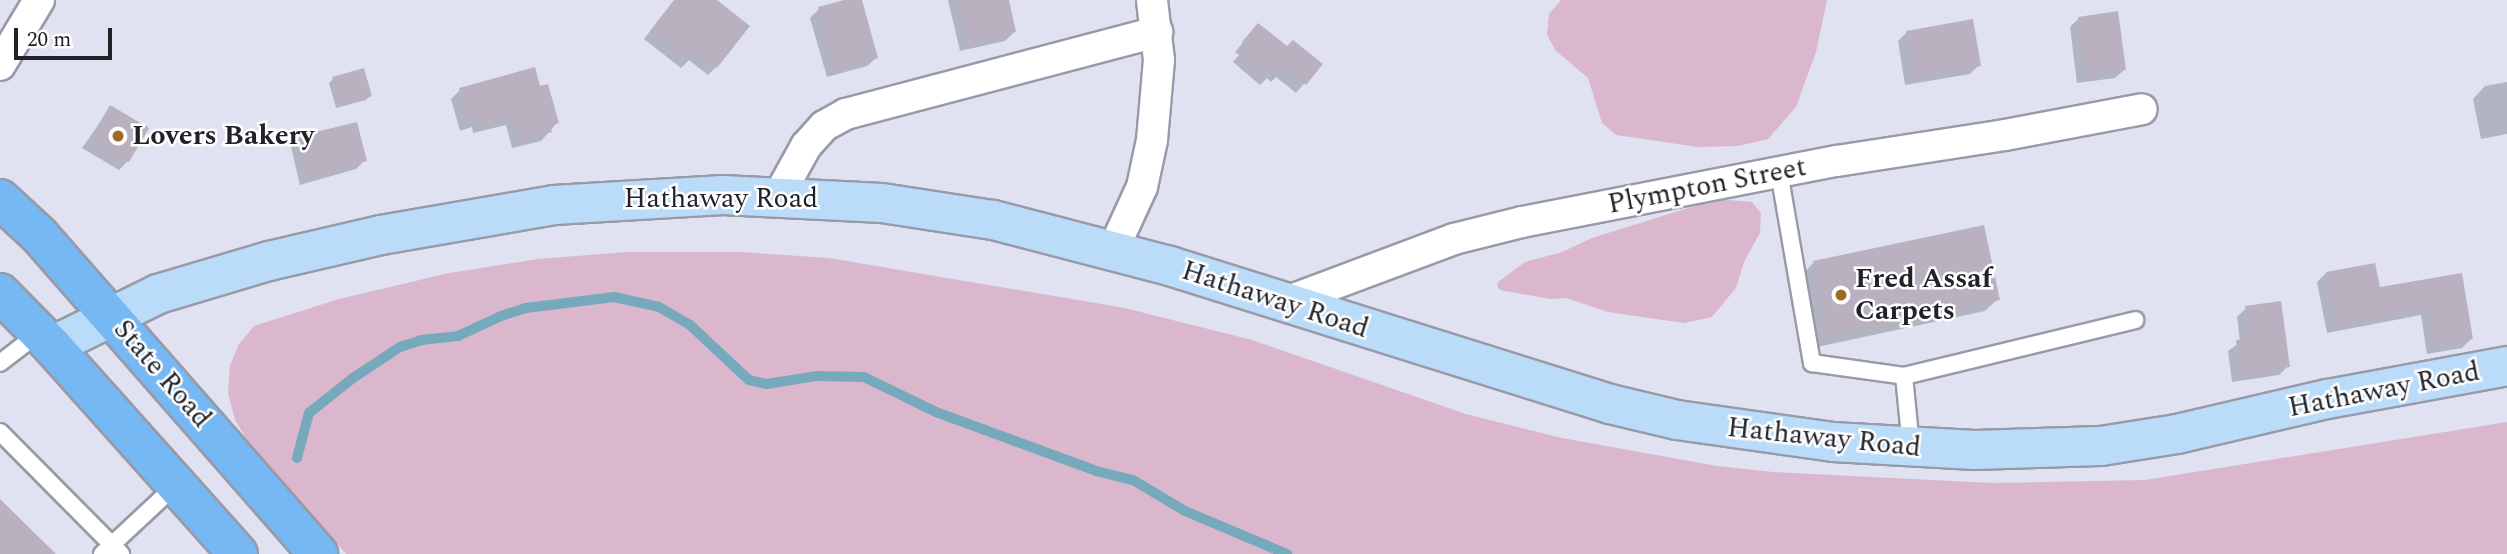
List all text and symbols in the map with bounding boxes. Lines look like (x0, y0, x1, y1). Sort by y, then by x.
scale bar (18, 14, 116, 58)
text: 20 m (27, 24, 71, 56)
place label: Lovers Bakery (132, 119, 314, 153)
marker: Lovers Bakery (110, 128, 126, 144)
street label: Plympton Street (1605, 150, 1809, 222)
street label: Hathaway Road (624, 182, 818, 216)
street label: Hathaway Road (1177, 254, 1373, 346)
place label: Fred Assaf Carpets (1855, 262, 1992, 328)
marker: Fred Assaf Carpets (1833, 287, 1849, 303)
street label: State Road (106, 313, 218, 435)
street label: Hathaway Road (2285, 355, 2483, 425)
street label: Hathaway Road (1726, 411, 1922, 465)

